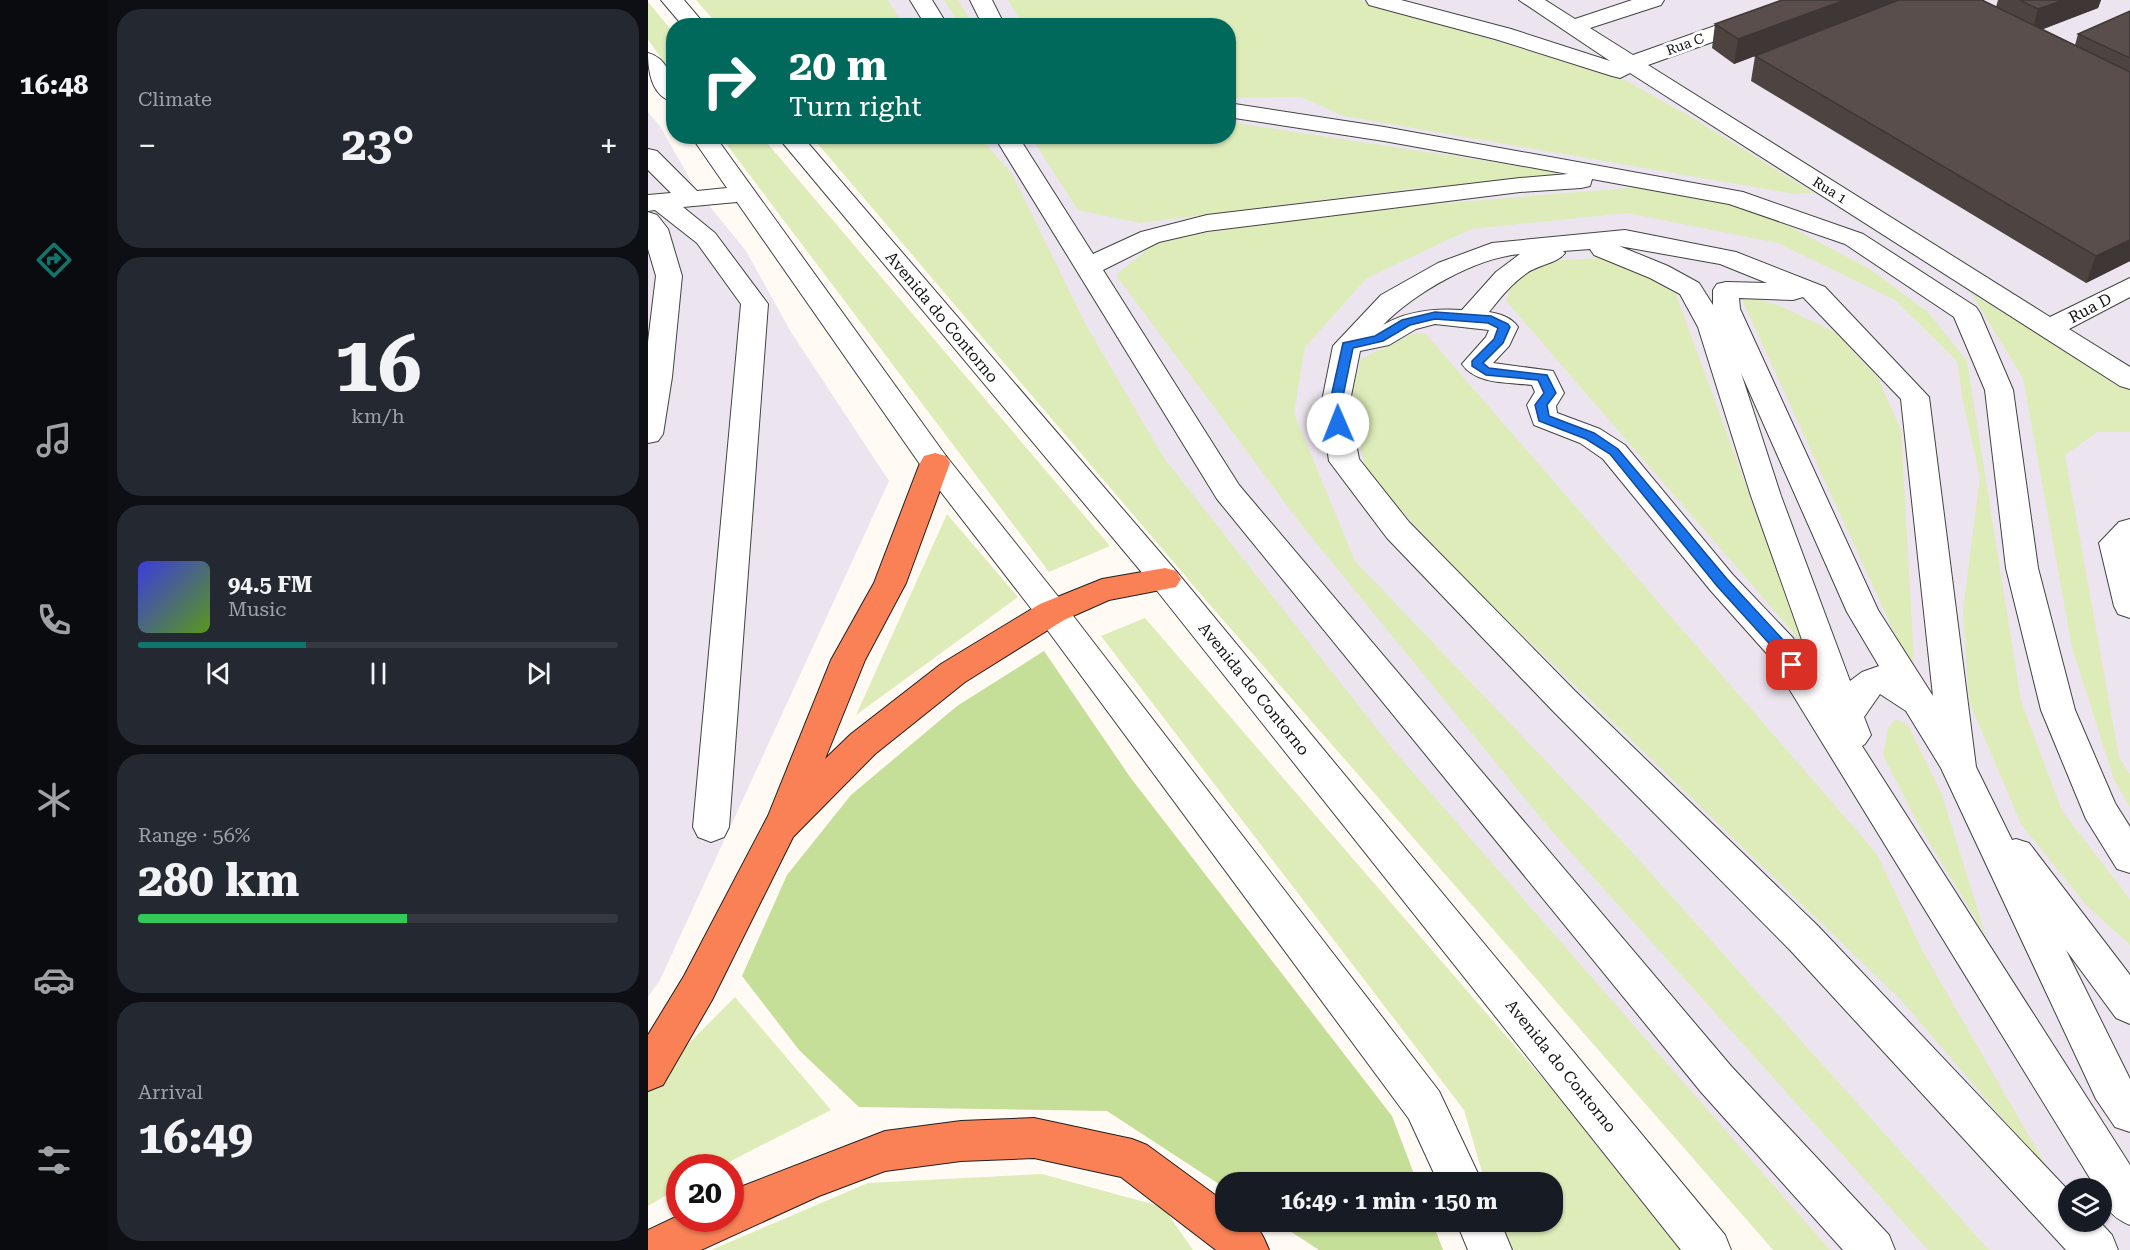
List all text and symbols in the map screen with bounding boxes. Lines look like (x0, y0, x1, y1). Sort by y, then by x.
street label: Rua C (1664, 30, 1706, 58)
text: 20 m (789, 41, 887, 90)
icon: right (690, 42, 768, 120)
text: 16:48 (20, 69, 88, 101)
text: Climate (138, 87, 212, 111)
text: Turn right (789, 91, 922, 123)
text: 23° (342, 118, 414, 171)
text: − (138, 126, 156, 165)
text: + (600, 126, 618, 165)
street label: Rua 1 (1810, 173, 1850, 207)
icon: directions (33, 239, 75, 281)
street label: Avenida do Contorno (882, 248, 1002, 386)
street label: Rua D (2065, 289, 2115, 327)
text: 16 (334, 319, 422, 410)
position arrow (1306, 392, 1370, 456)
text: km/h (351, 404, 405, 428)
icon: music (33, 419, 75, 461)
text: 94.5 FM (228, 572, 312, 597)
text: Music (228, 597, 287, 621)
icon: phone (33, 599, 75, 641)
street label: Avenida do Contorno (1195, 619, 1313, 759)
pin (1766, 639, 1817, 690)
icon: arrive (1775, 648, 1808, 681)
icon: previous (202, 657, 235, 690)
icon: pause (362, 657, 395, 690)
icon: next (522, 657, 555, 690)
icon: climate (33, 779, 75, 821)
text: Range · 56% (138, 823, 250, 847)
text: 280 km (138, 854, 299, 907)
icon: car (33, 959, 75, 1001)
street label: Avenida do Contorno (1502, 996, 1620, 1136)
text: Arrival (138, 1080, 203, 1104)
text: 16:49 (138, 1111, 253, 1164)
icon: filters (33, 1139, 75, 1181)
speed limit sign: 20 (666, 1154, 744, 1232)
map controls (2058, 1178, 2112, 1232)
button: layers (2058, 1178, 2112, 1232)
text: 16:49 · 1 min · 150 m (1280, 1189, 1498, 1214)

